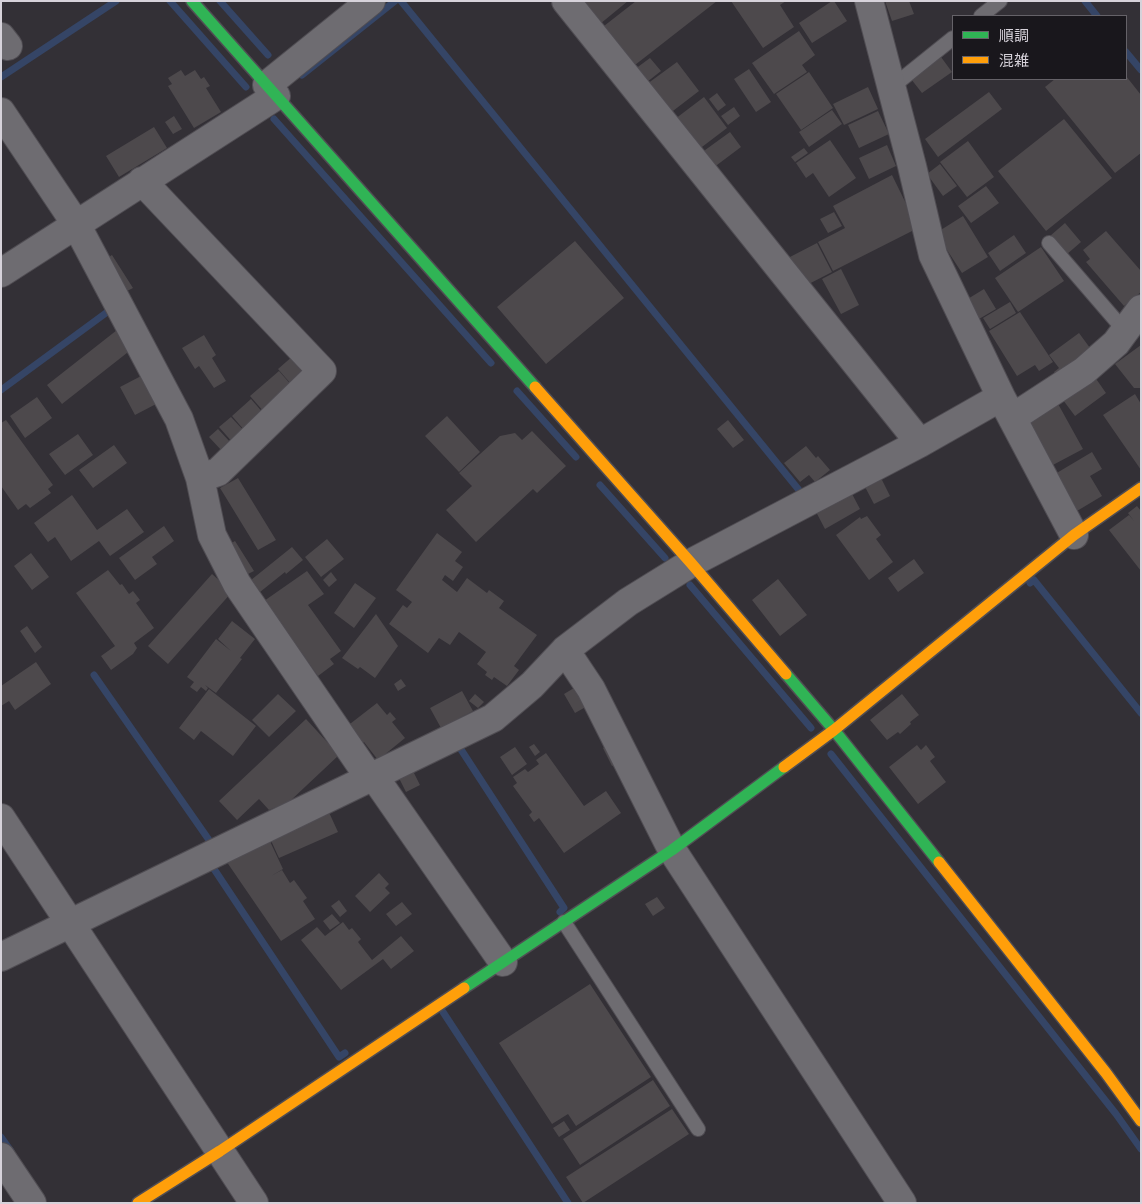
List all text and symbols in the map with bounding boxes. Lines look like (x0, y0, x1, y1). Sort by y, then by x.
legend (952, 15, 1127, 80)
text: 順調 (999, 25, 1029, 45)
text: 混雑 (999, 50, 1029, 70)

